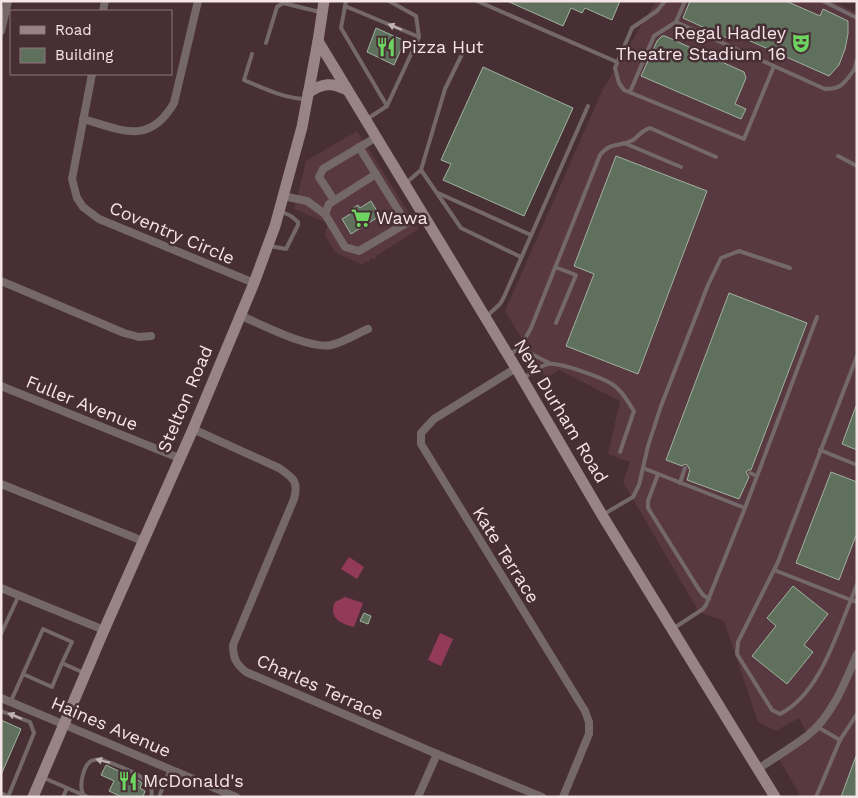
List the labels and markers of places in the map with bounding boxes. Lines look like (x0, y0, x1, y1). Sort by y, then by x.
place label: Regal Hadley Theatre Stadium 16 (616, 22, 787, 64)
theatre icon: Regal Hadley Theatre Stadium 16 (790, 32, 812, 54)
restaurant icon: Pizza Hut (375, 36, 397, 58)
place label: Pizza Hut (401, 36, 484, 57)
supermarket icon: Wawa (350, 207, 372, 229)
place label: Wawa (376, 207, 428, 228)
restaurant icon: McDonald's (117, 770, 139, 792)
place label: McDonald's (143, 770, 244, 791)

